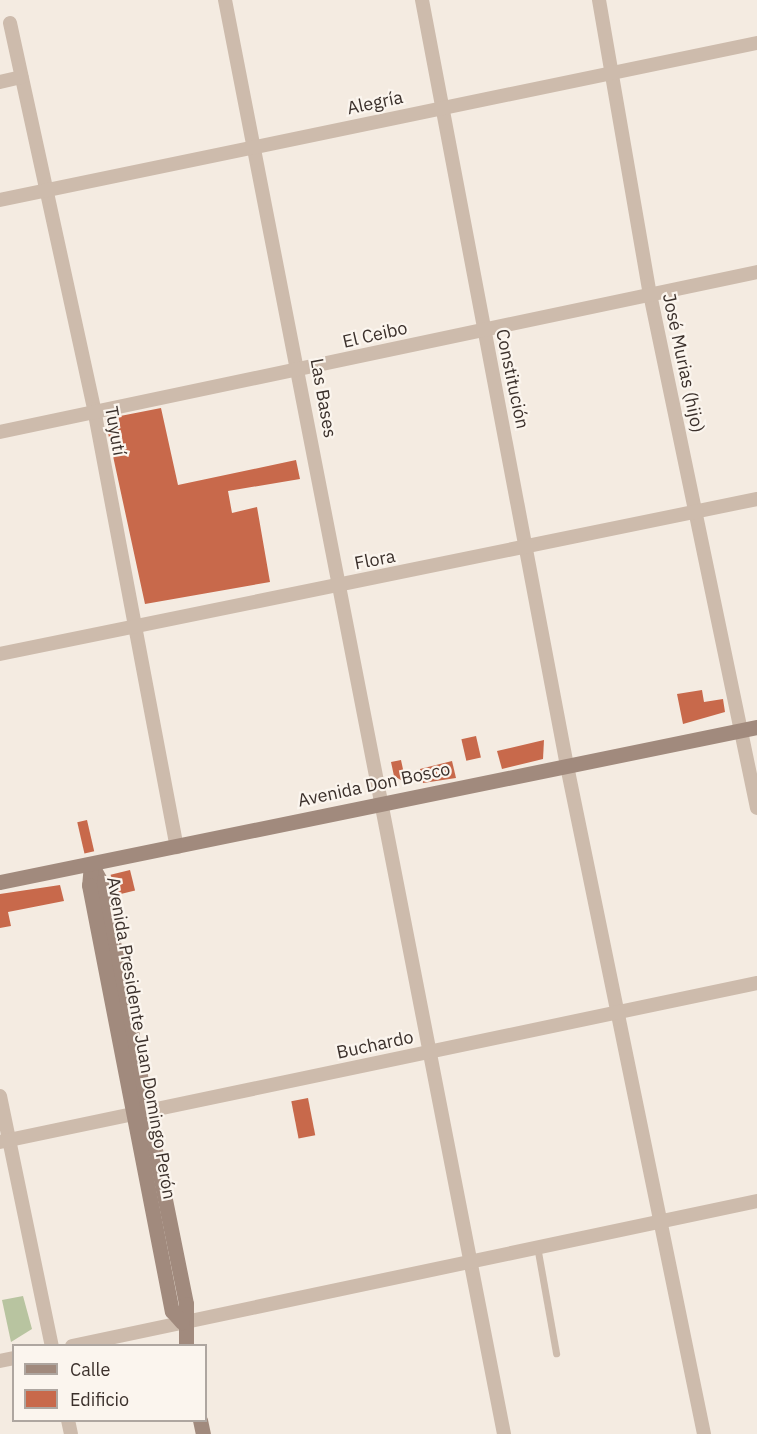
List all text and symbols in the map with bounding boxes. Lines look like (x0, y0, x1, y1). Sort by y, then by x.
street label: Alegría (345, 87, 405, 119)
street label: José Murias (hijo) (658, 291, 708, 435)
street label: El Ceibo (341, 317, 409, 353)
street label: Constitución (491, 327, 533, 431)
street label: Las Bases (305, 357, 341, 439)
street label: Tuyutí (100, 405, 130, 457)
street label: Flora (353, 545, 397, 575)
street label: Avenida Don Bosco (296, 758, 452, 812)
street label: Avenida Presidente Juan Domingo Perón (102, 875, 180, 1201)
street label: Buchardo (335, 1026, 415, 1064)
legend (12, 1344, 207, 1422)
text: Calle (70, 1358, 110, 1381)
text: Edificio (70, 1388, 129, 1411)

